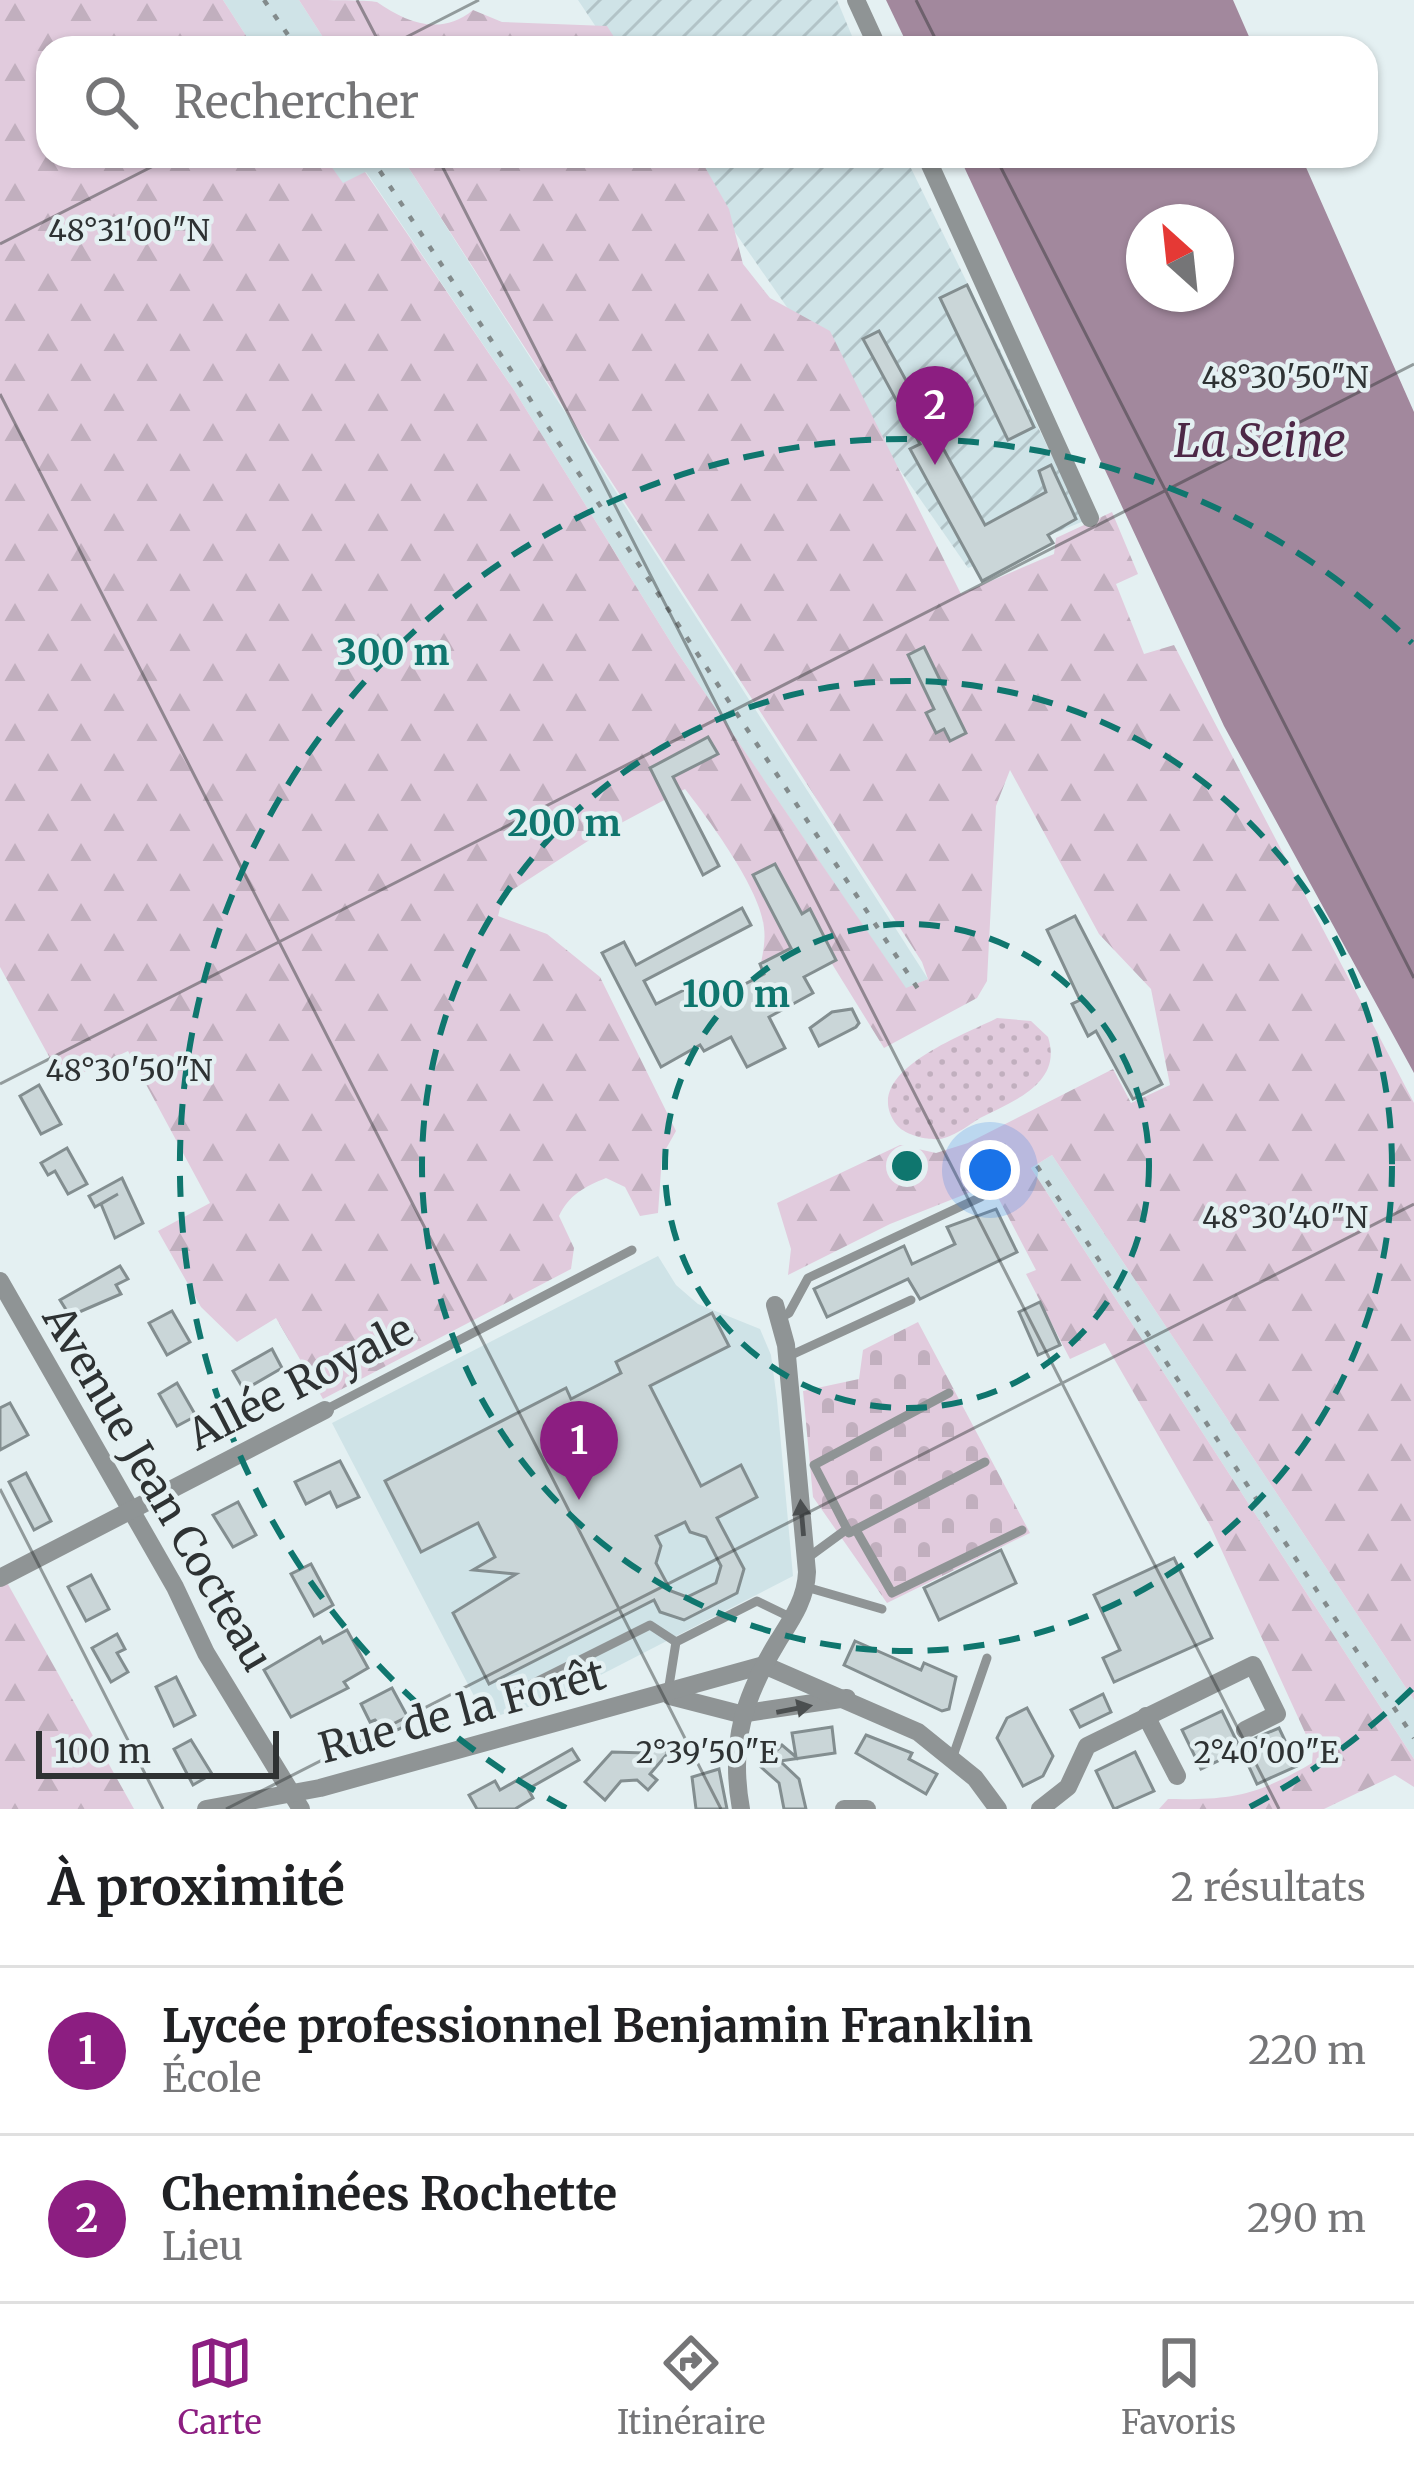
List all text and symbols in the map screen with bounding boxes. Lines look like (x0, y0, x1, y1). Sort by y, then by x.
search box (36, 36, 1378, 168)
icon: search (78, 69, 144, 135)
text: Rechercher (174, 74, 419, 130)
north arrow (1126, 204, 1234, 312)
text: 48°31'00"N (48, 211, 210, 249)
text: 48°30'50"N (1201, 358, 1369, 396)
pin: 2 (896, 366, 974, 465)
water label: La Seine (1174, 413, 1346, 469)
text: 300 m (337, 630, 449, 675)
text: 200 m (507, 801, 621, 846)
text: 100 m (682, 972, 790, 1017)
text: 48°30'50"N (45, 1051, 213, 1089)
your location (960, 1140, 1020, 1200)
centre of rings (886, 1145, 928, 1187)
text: 48°30'40"N (1202, 1198, 1368, 1236)
street label: Avenue Jean Cocteau (32, 1295, 284, 1680)
street label: Allée Royale (178, 1303, 421, 1461)
pin: 1 (540, 1401, 618, 1500)
one-way arrow (793, 1499, 812, 1536)
street label: Rue de la Forêt (313, 1648, 611, 1774)
one-way arrow (776, 1699, 813, 1718)
scale bar (36, 1725, 279, 1778)
text: 100 m (54, 1731, 151, 1772)
text: 2°39'50"E (636, 1733, 778, 1771)
text: 2°40'00"E (1193, 1733, 1339, 1771)
text: À proximité (48, 1855, 345, 1919)
text: 2 résultats (1171, 1863, 1366, 1912)
text: Lycée professionnel Benjamin Franklin (162, 1998, 1033, 2054)
text: 1 (78, 2026, 96, 2075)
text: 220 m (1248, 2026, 1366, 2075)
text: École (162, 2054, 261, 2103)
text: Cheminées Rochette (162, 2166, 617, 2222)
text: 2 (76, 2194, 98, 2243)
text: 290 m (1247, 2194, 1366, 2243)
text: Lieu (162, 2222, 243, 2271)
tab: Carte (178, 2330, 262, 2443)
tab: Itinéraire (617, 2330, 765, 2443)
tab: Favoris (1121, 2330, 1236, 2443)

